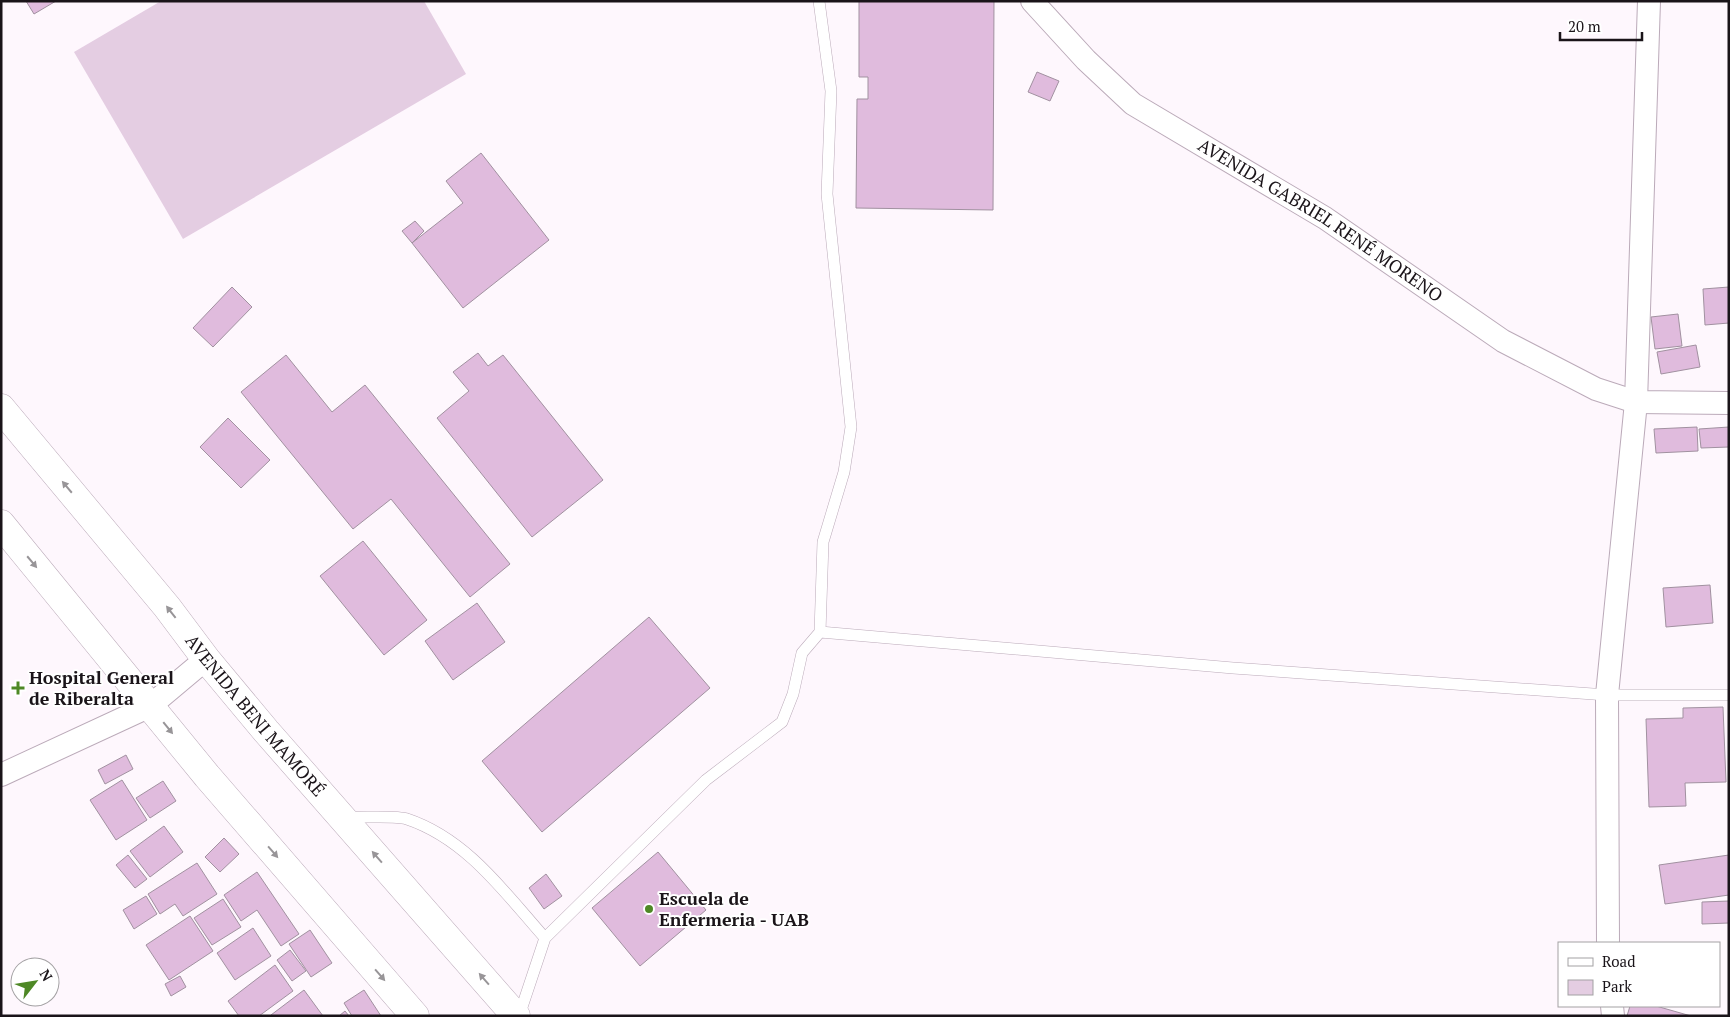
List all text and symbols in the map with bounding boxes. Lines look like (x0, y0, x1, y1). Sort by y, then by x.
scale bar (1560, 10, 1642, 42)
text: 20 m (1568, 16, 1601, 36)
street label: AVENIDA GABRIEL RENÉ MORENO (1194, 132, 1448, 307)
one-way arrow (61, 482, 73, 494)
one-way arrow (27, 555, 38, 568)
one-way arrow (165, 606, 176, 619)
street label: AVENIDA BENI MAMORÉ (181, 629, 331, 801)
place label: Hospital General de Riberalta (29, 665, 174, 710)
marker: Hospital General de Riberalta (11, 681, 25, 695)
one-way arrow (162, 722, 173, 735)
one-way arrow (267, 846, 279, 858)
one-way arrow (371, 851, 382, 864)
place label: Escuela de Enfermeria - UAB (659, 886, 809, 931)
marker: Escuela de Enfermeria - UAB (643, 903, 655, 915)
legend (1558, 942, 1720, 1007)
text: Road (1602, 951, 1635, 971)
north arrow (10, 957, 60, 1007)
text: N (36, 966, 58, 985)
one-way arrow (374, 968, 385, 981)
one-way arrow (478, 974, 490, 986)
text: Park (1602, 976, 1632, 996)

